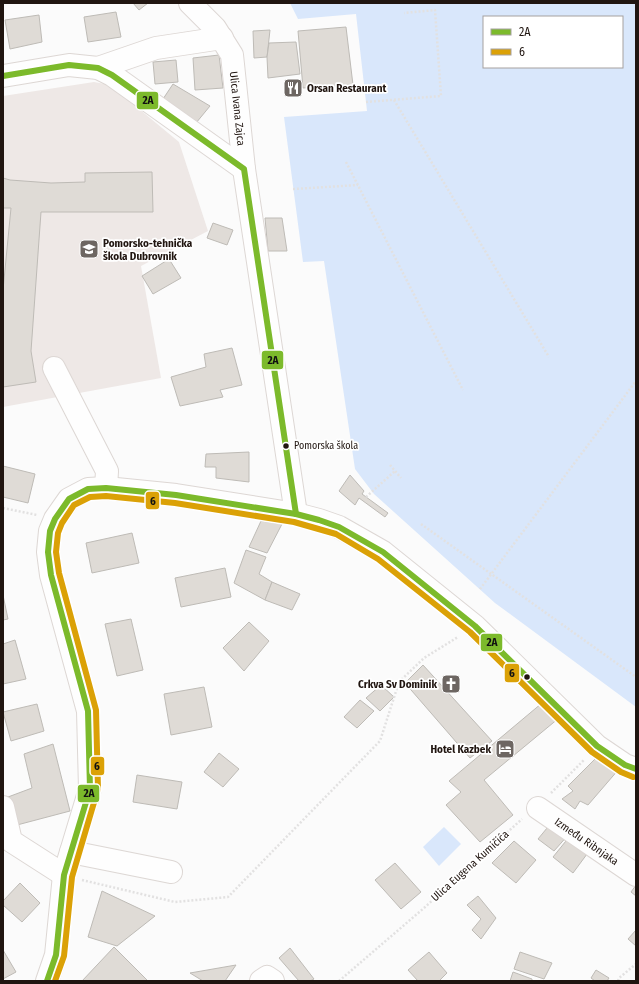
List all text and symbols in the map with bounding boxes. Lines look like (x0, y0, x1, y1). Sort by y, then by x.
legend (483, 16, 623, 68)
text: 2A (519, 25, 531, 39)
text: 6 (519, 45, 525, 59)
street label: Ulica Ivana Zajca (227, 71, 248, 146)
restaurant icon: Orsan Restaurant (282, 77, 304, 99)
place label: Orsan Restaurant (307, 82, 386, 95)
line badge: 2A (136, 91, 159, 110)
text: 2A (141, 94, 155, 107)
place label: Pomorsko-tehnička škola Dubrovnik (103, 237, 193, 263)
school or university icon: Pomorsko-tehnička škola Dubrovnik (78, 238, 100, 260)
line badge: 2A (261, 350, 284, 370)
text: 2A (266, 354, 280, 367)
place label: Pomorska škola (294, 440, 358, 452)
marker: Pomorska škola (281, 441, 291, 451)
line badge: 6 (145, 491, 160, 510)
text: 6 (150, 495, 156, 508)
line badge: 2A (480, 633, 503, 652)
text: 2A (485, 636, 499, 649)
line badge: 6 (504, 663, 520, 683)
text: 6 (509, 667, 515, 680)
unlabelled marker (522, 672, 532, 682)
church icon: Crkva Sv Dominik (440, 673, 462, 695)
place label: Crkva Sv Dominik (358, 678, 437, 691)
hotel icon: Hotel Kazbek (494, 738, 516, 760)
place label: Hotel Kazbek (430, 743, 491, 756)
line badge: 6 (90, 756, 105, 776)
text: 6 (94, 760, 100, 773)
line badge: 2A (77, 784, 100, 803)
text: 2A (82, 787, 96, 800)
street label: Između Ribnjaka (552, 815, 621, 868)
street label: Ulica Eugena Kumičića (429, 828, 511, 904)

